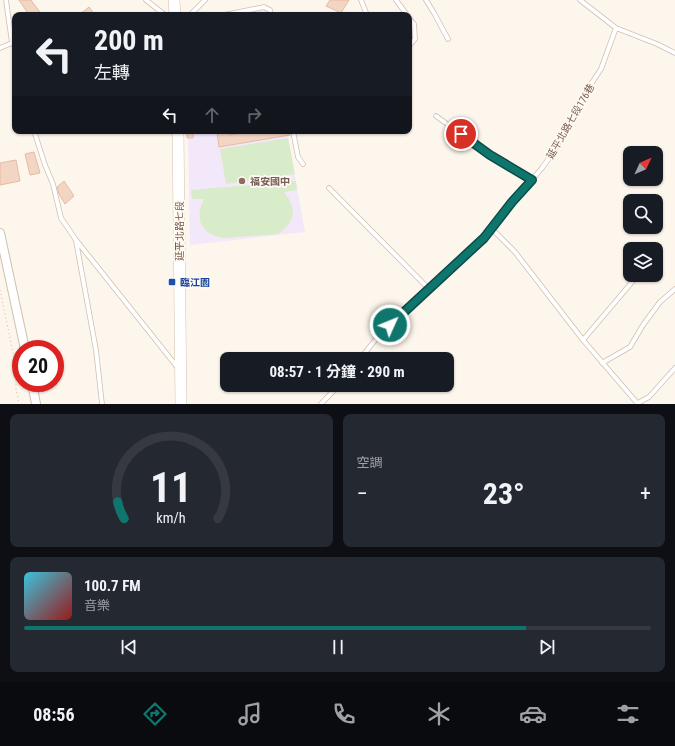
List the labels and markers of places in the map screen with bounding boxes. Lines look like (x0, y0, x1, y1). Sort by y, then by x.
pin (444, 117, 478, 151)
marker: 福安國中 (237, 176, 247, 186)
place label: 福安國中 (250, 176, 290, 187)
marker: 臨江園 (167, 277, 177, 287)
place label: 臨江園 (180, 277, 210, 288)

